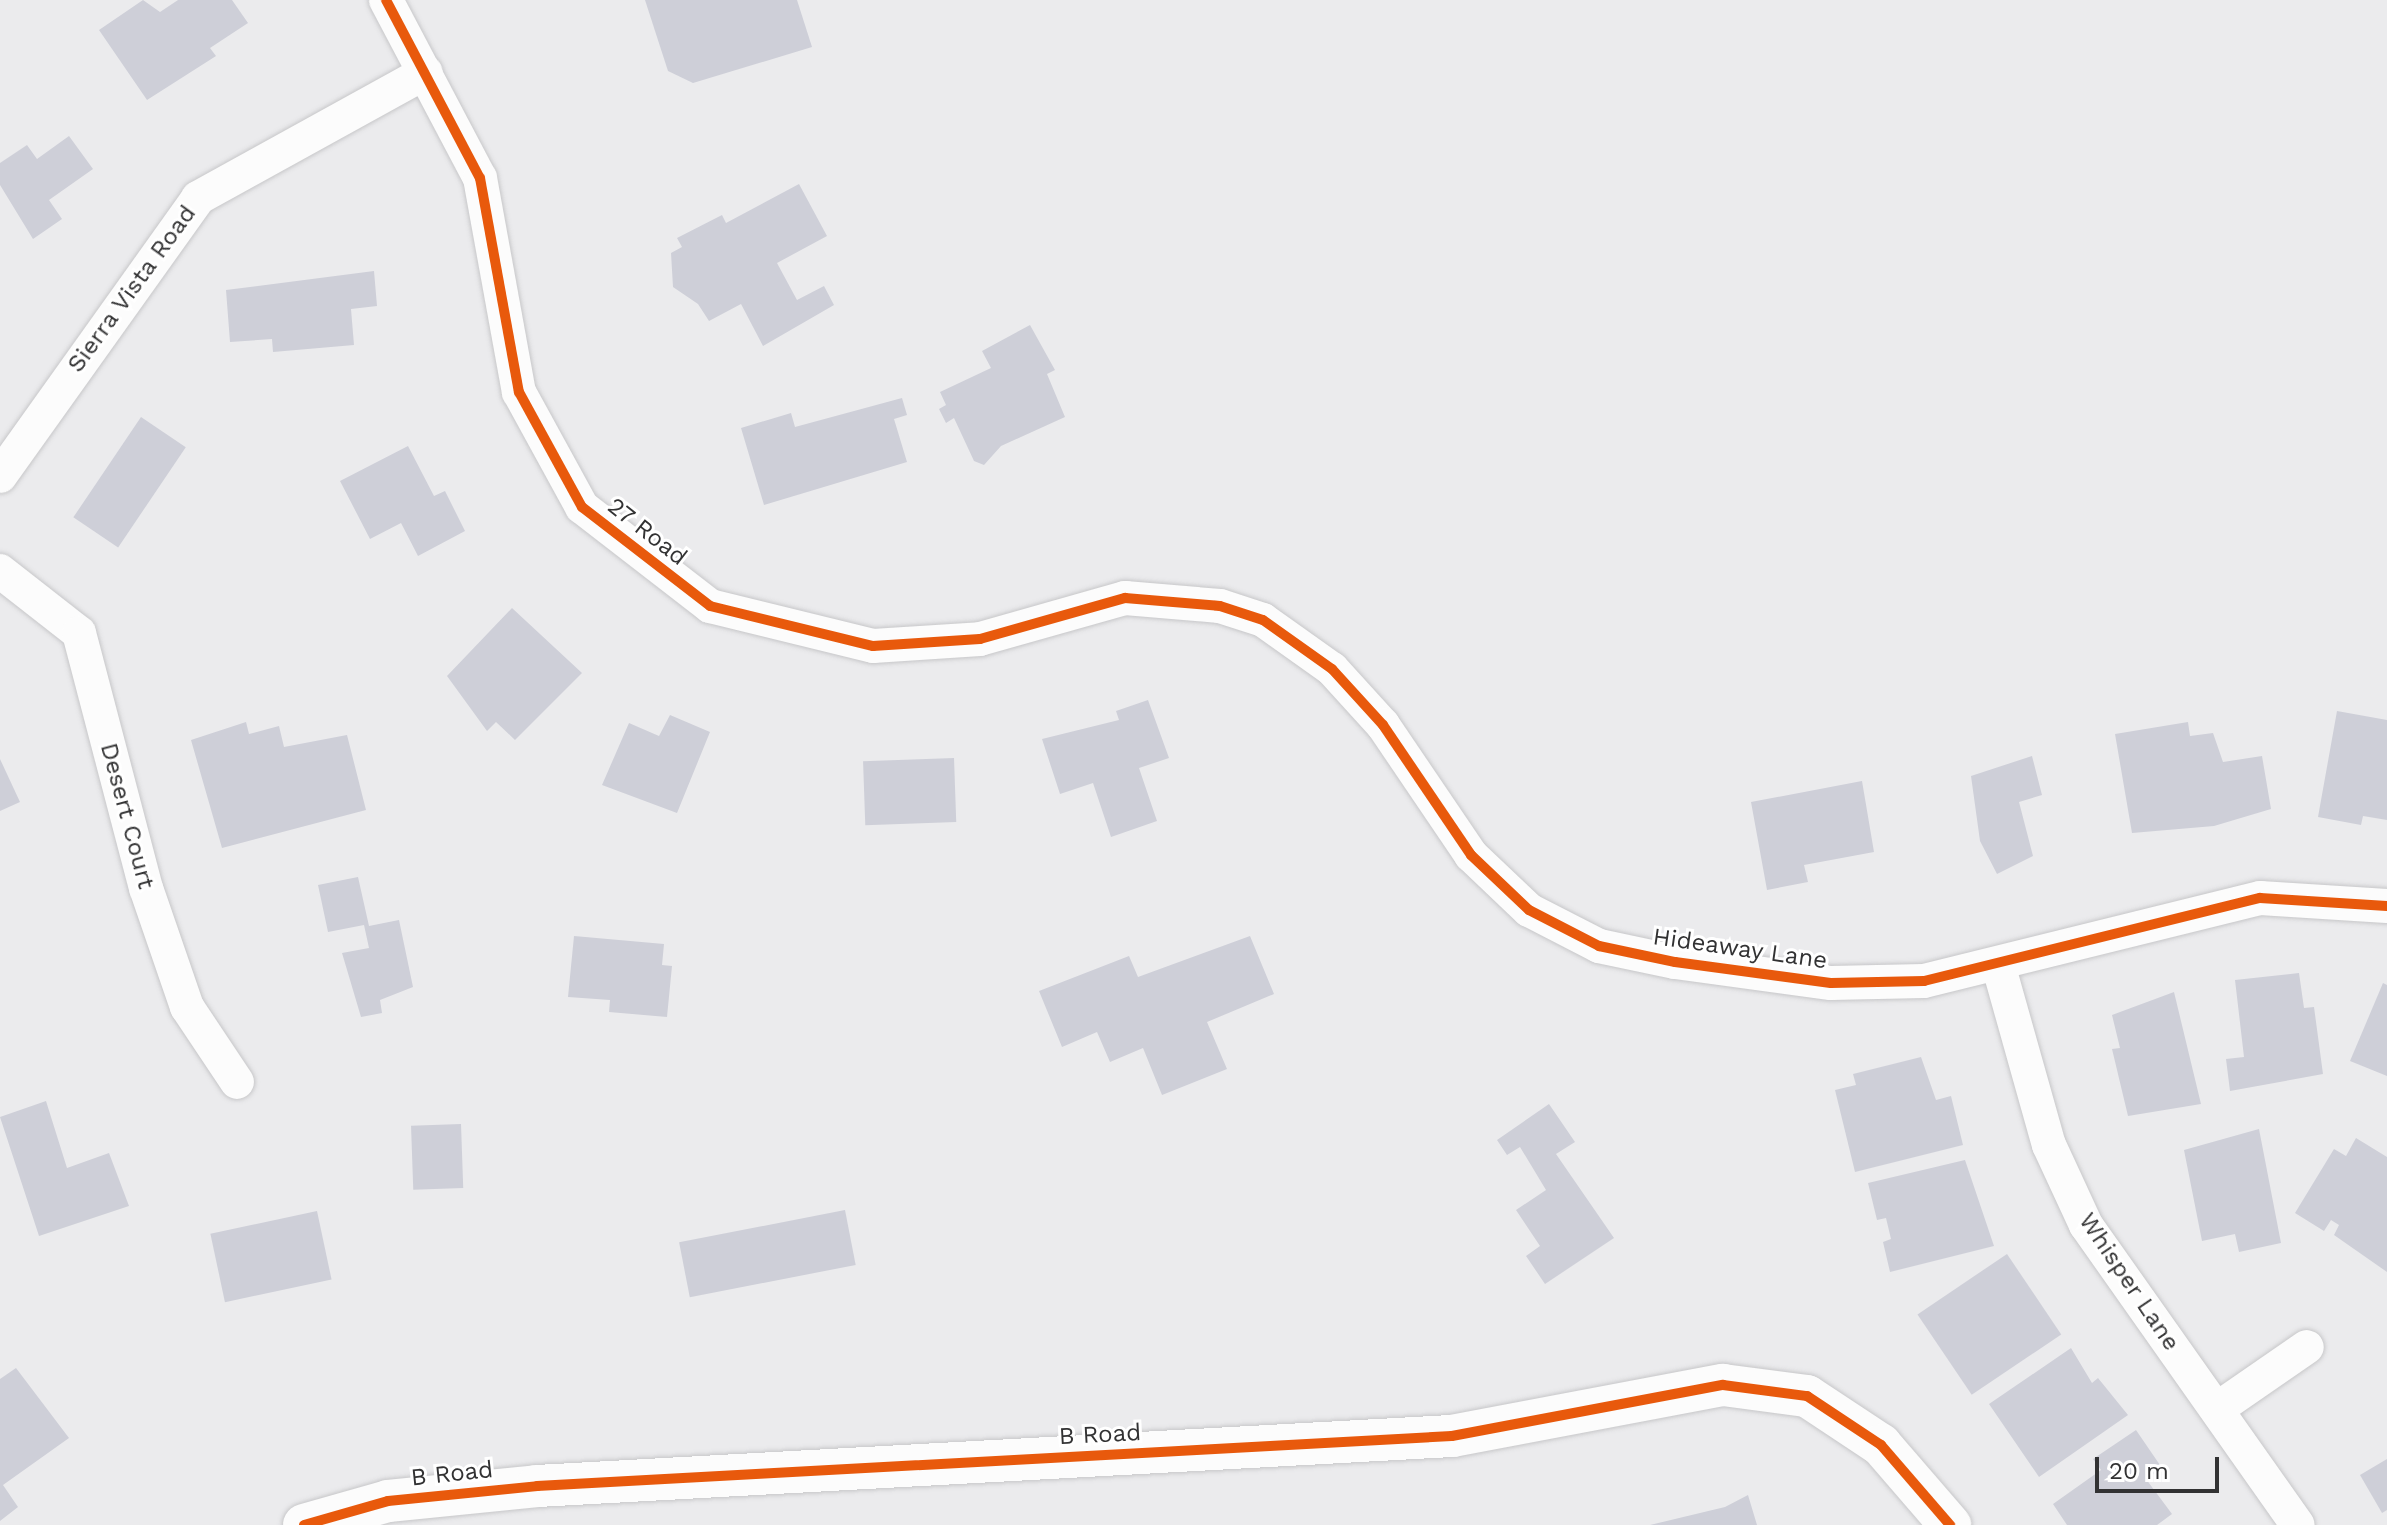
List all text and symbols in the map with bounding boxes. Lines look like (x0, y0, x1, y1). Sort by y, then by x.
street label: Sierra Vista Road (61, 199, 203, 379)
street label: 27 Road (601, 492, 693, 572)
street label: Desert Court (94, 740, 160, 892)
street label: Hideaway Lane (1651, 922, 1829, 976)
street label: Whisper Lane (2072, 1207, 2186, 1357)
street label: B Road (1058, 1418, 1142, 1452)
scale bar (2099, 1441, 2223, 1491)
street label: B Road (410, 1455, 494, 1493)
text: 20 m (2109, 1457, 2169, 1485)

